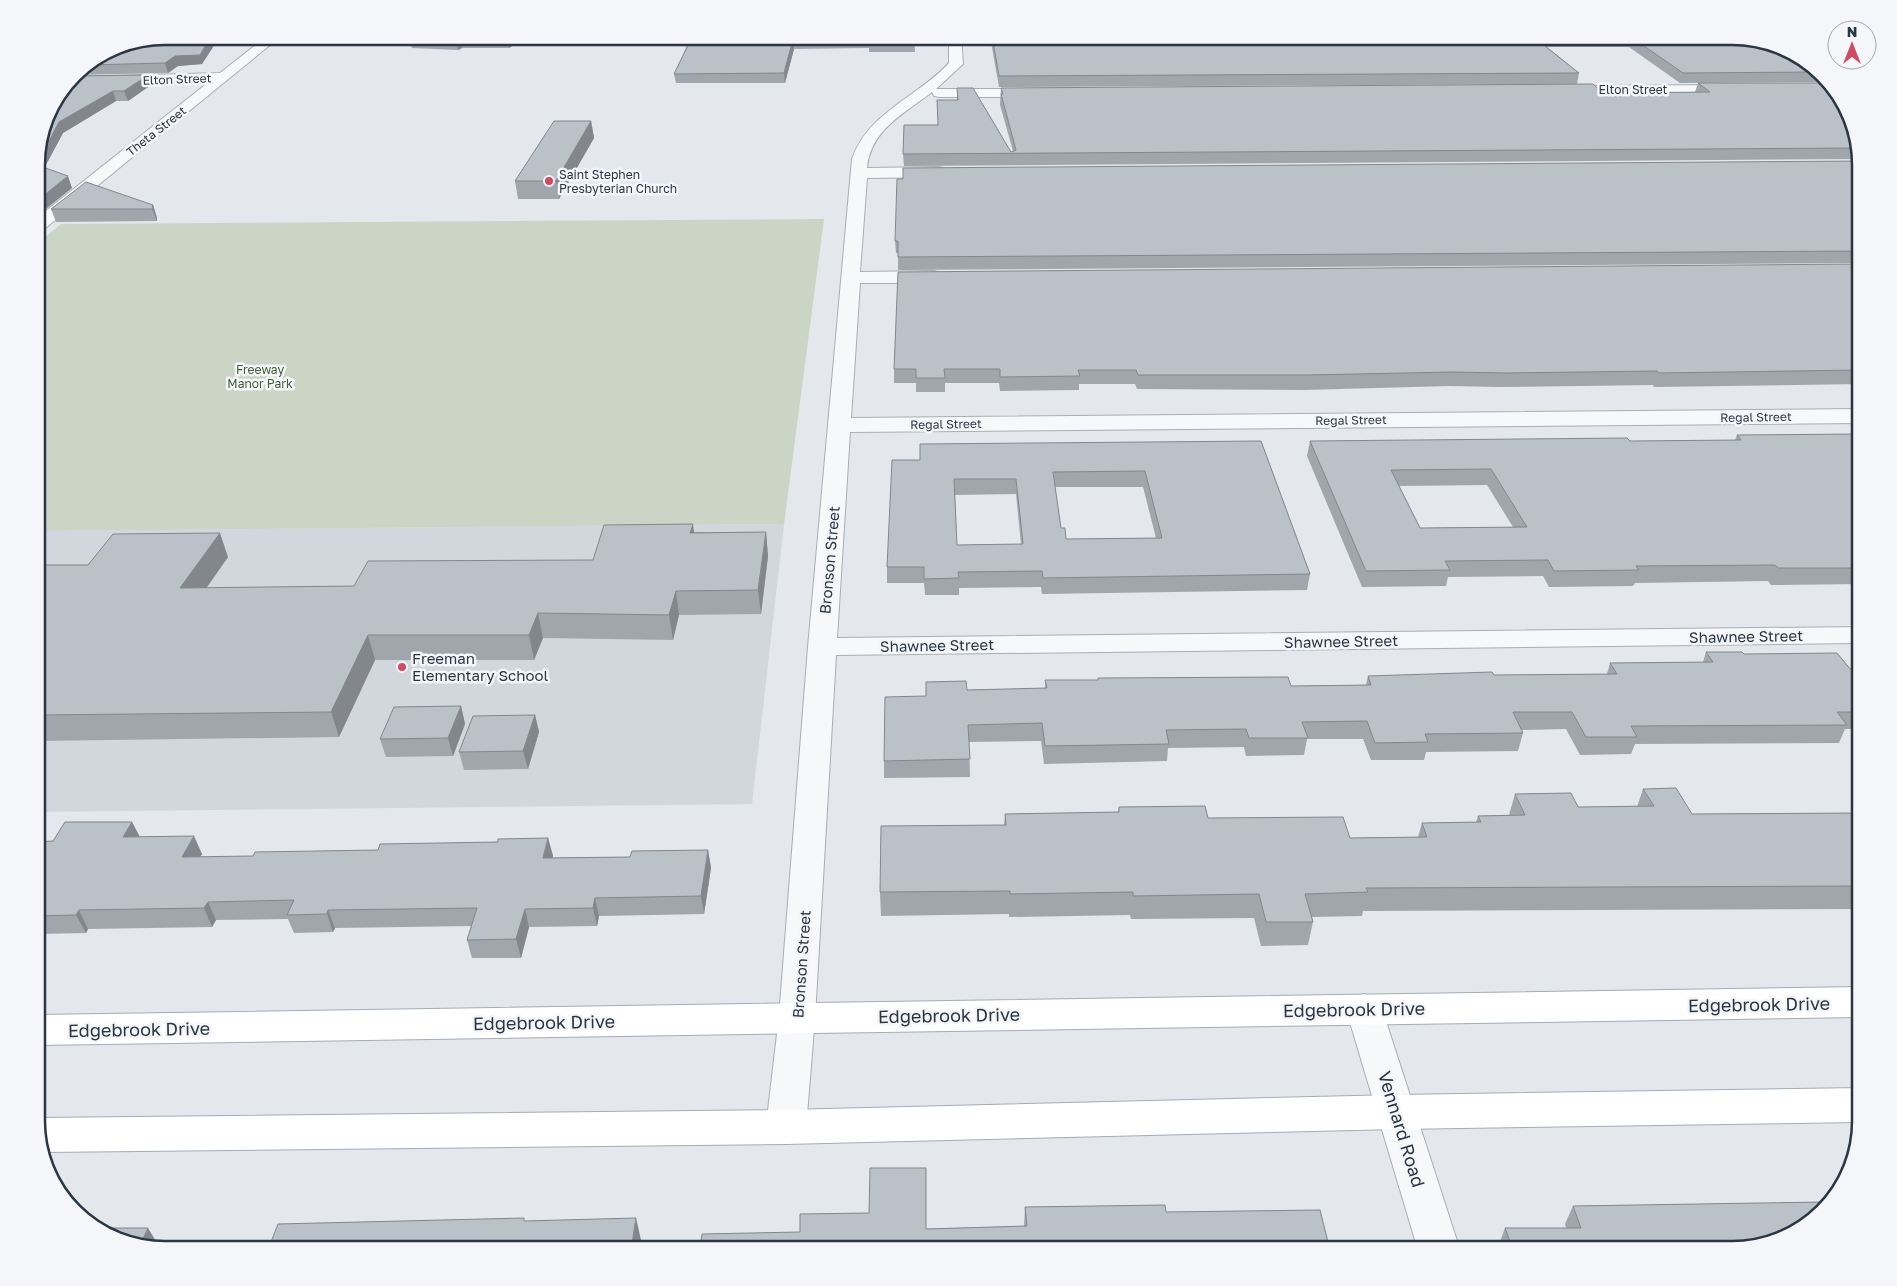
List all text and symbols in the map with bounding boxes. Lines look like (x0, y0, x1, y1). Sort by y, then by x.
north arrow (1827, 20, 1877, 70)
text: N (1847, 23, 1857, 40)
street label: Elton Street (142, 70, 212, 88)
street label: Elton Street (1599, 82, 1668, 97)
street label: Theta Street (123, 103, 189, 159)
place label: Saint Stephen Presbyterian Church (559, 167, 677, 196)
marker: Saint Stephen Presbyterian Church (543, 175, 555, 187)
park label: Freeway Manor Park (227, 362, 293, 391)
street label: Regal Street (1720, 409, 1792, 425)
street label: Regal Street (1315, 412, 1387, 428)
street label: Regal Street (910, 416, 982, 432)
street label: Bronson Street (815, 505, 843, 615)
street label: Shawnee Street (1689, 626, 1803, 646)
street label: Shawnee Street (1284, 631, 1398, 651)
street label: Shawnee Street (880, 635, 994, 655)
place label: Freeman Elementary School (412, 649, 548, 684)
marker: Freeman Elementary School (396, 661, 408, 673)
street label: Bronson Street (788, 909, 814, 1019)
street label: Edgebrook Drive (1688, 992, 1830, 1016)
street label: Edgebrook Drive (1283, 997, 1425, 1021)
street label: Edgebrook Drive (878, 1003, 1020, 1027)
street label: Edgebrook Drive (473, 1010, 615, 1034)
street label: Edgebrook Drive (68, 1017, 210, 1041)
street label: Vennard Road (1374, 1068, 1430, 1190)

